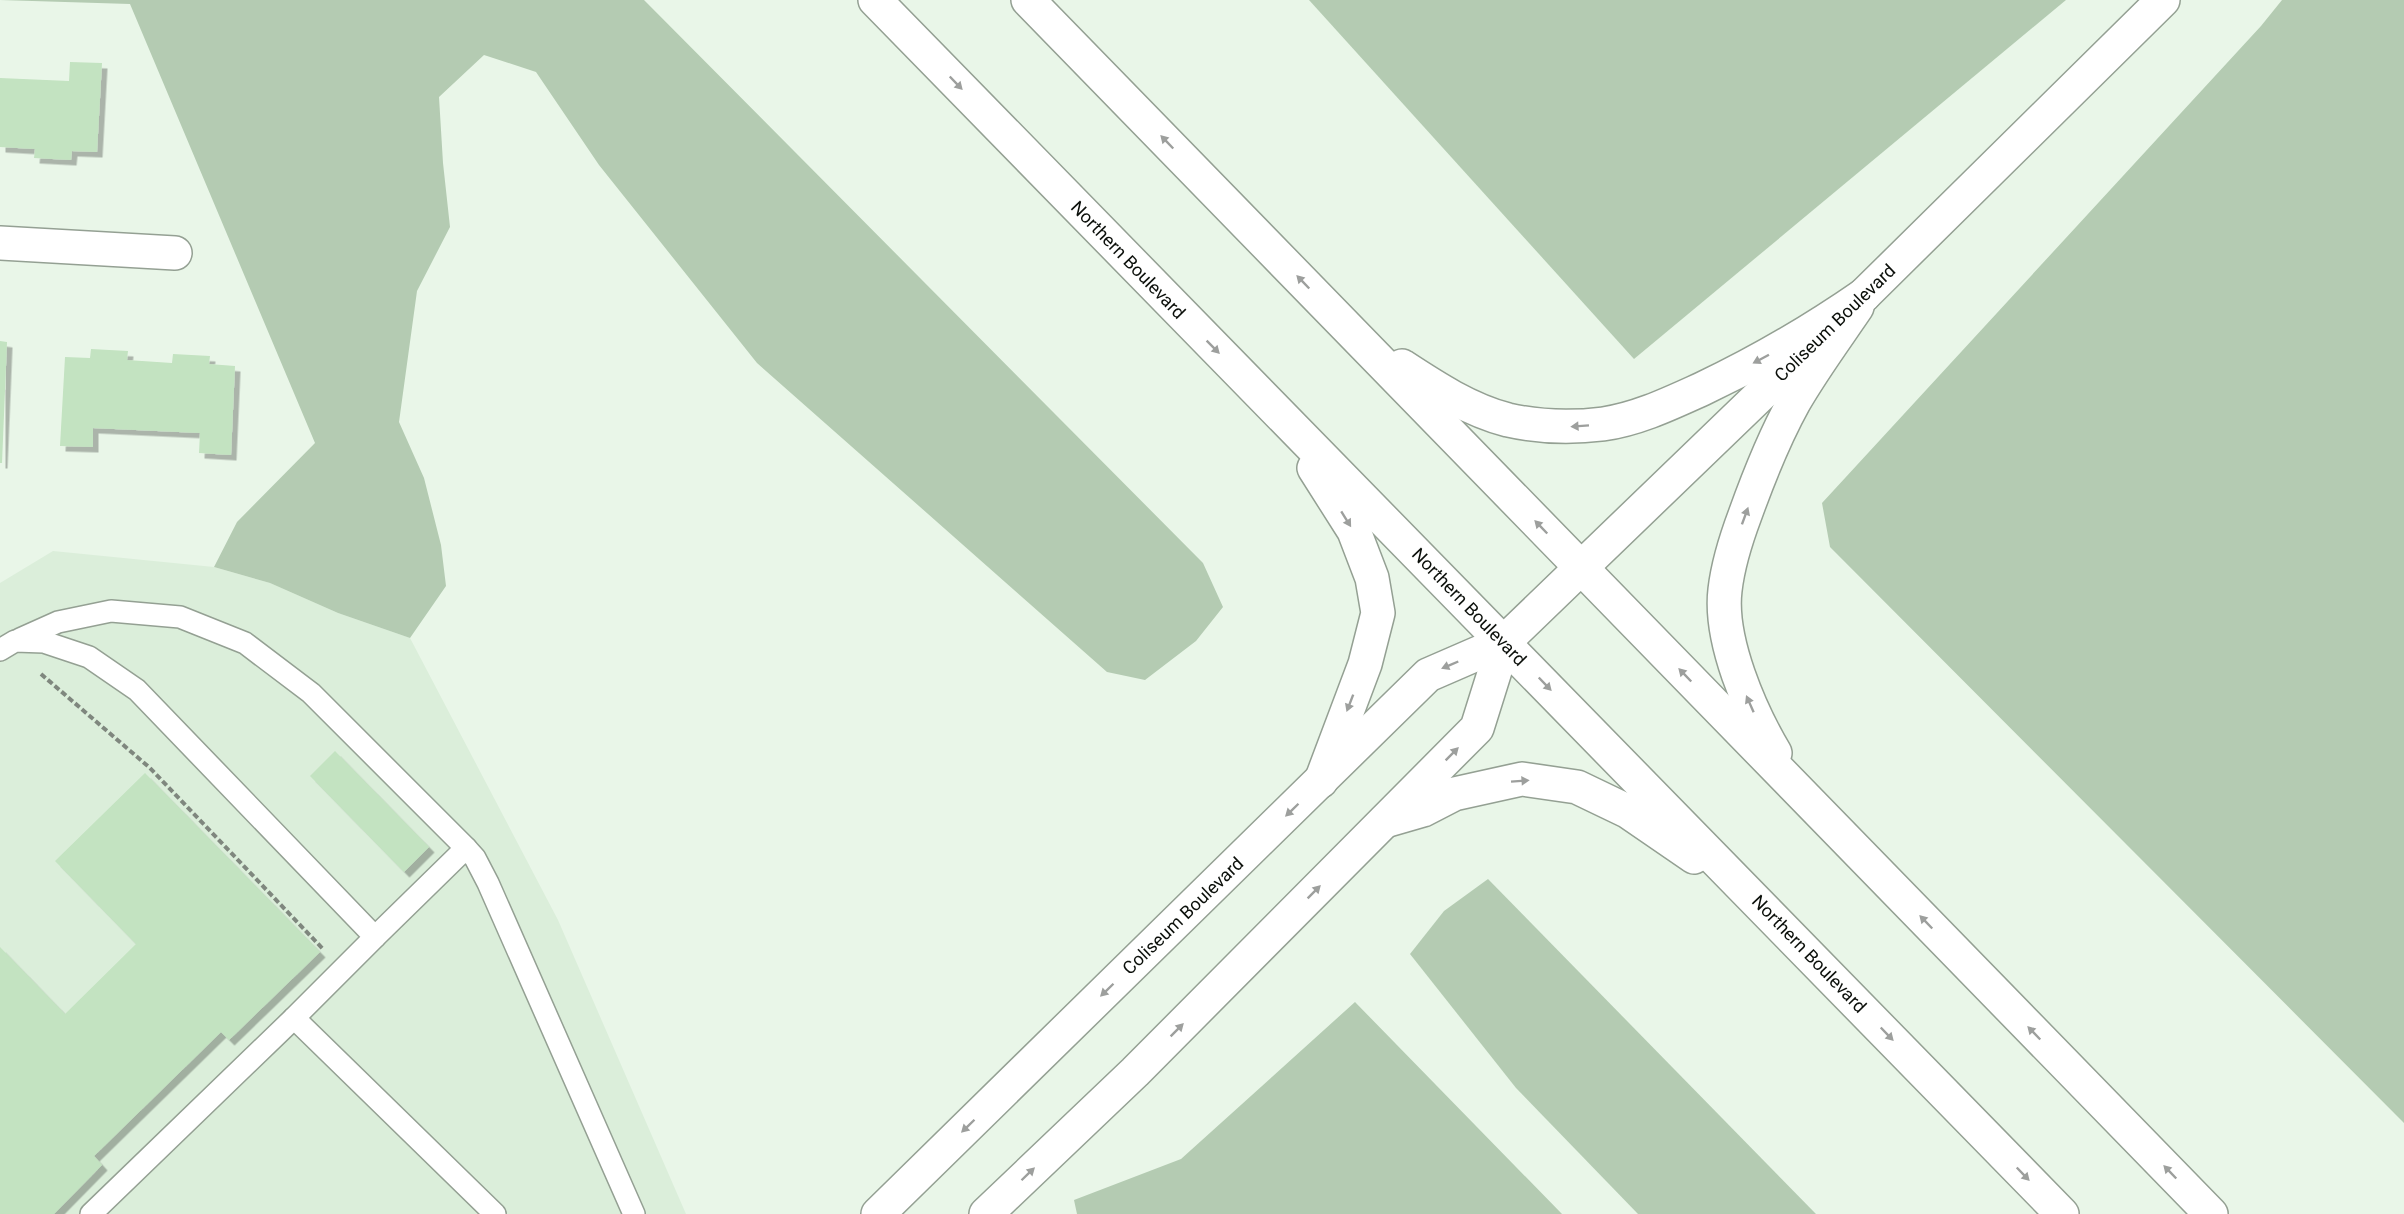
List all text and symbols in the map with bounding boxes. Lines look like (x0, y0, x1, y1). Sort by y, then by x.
one-way arrow (949, 76, 963, 91)
one-way arrow (1160, 136, 1174, 150)
street label: Northern Boulevard (1067, 197, 1190, 323)
street label: Coliseum Boulevard (1770, 260, 1899, 386)
one-way arrow (1296, 274, 1310, 289)
one-way arrow (1206, 340, 1220, 354)
one-way arrow (1752, 353, 1770, 363)
one-way arrow (1570, 421, 1589, 430)
one-way arrow (1740, 507, 1750, 525)
one-way arrow (1341, 511, 1352, 527)
one-way arrow (1535, 521, 1549, 535)
street label: Northern Boulevard (1408, 544, 1531, 670)
one-way arrow (1441, 660, 1459, 670)
one-way arrow (1678, 668, 1692, 682)
one-way arrow (1538, 676, 1552, 691)
one-way arrow (1345, 694, 1354, 712)
one-way arrow (1745, 696, 1754, 713)
one-way arrow (1444, 747, 1458, 761)
one-way arrow (1511, 777, 1530, 786)
one-way arrow (1285, 802, 1299, 816)
street label: Coliseum Boulevard (1118, 853, 1247, 979)
one-way arrow (1307, 885, 1321, 899)
street label: Northern Boulevard (1748, 891, 1871, 1017)
one-way arrow (1919, 916, 1933, 930)
one-way arrow (1100, 983, 1115, 997)
one-way arrow (1169, 1024, 1183, 1038)
one-way arrow (1879, 1026, 1893, 1040)
one-way arrow (2027, 1026, 2041, 1040)
one-way arrow (960, 1119, 975, 1133)
one-way arrow (2163, 1165, 2177, 1180)
one-way arrow (2015, 1166, 2029, 1180)
one-way arrow (1021, 1167, 1035, 1181)

